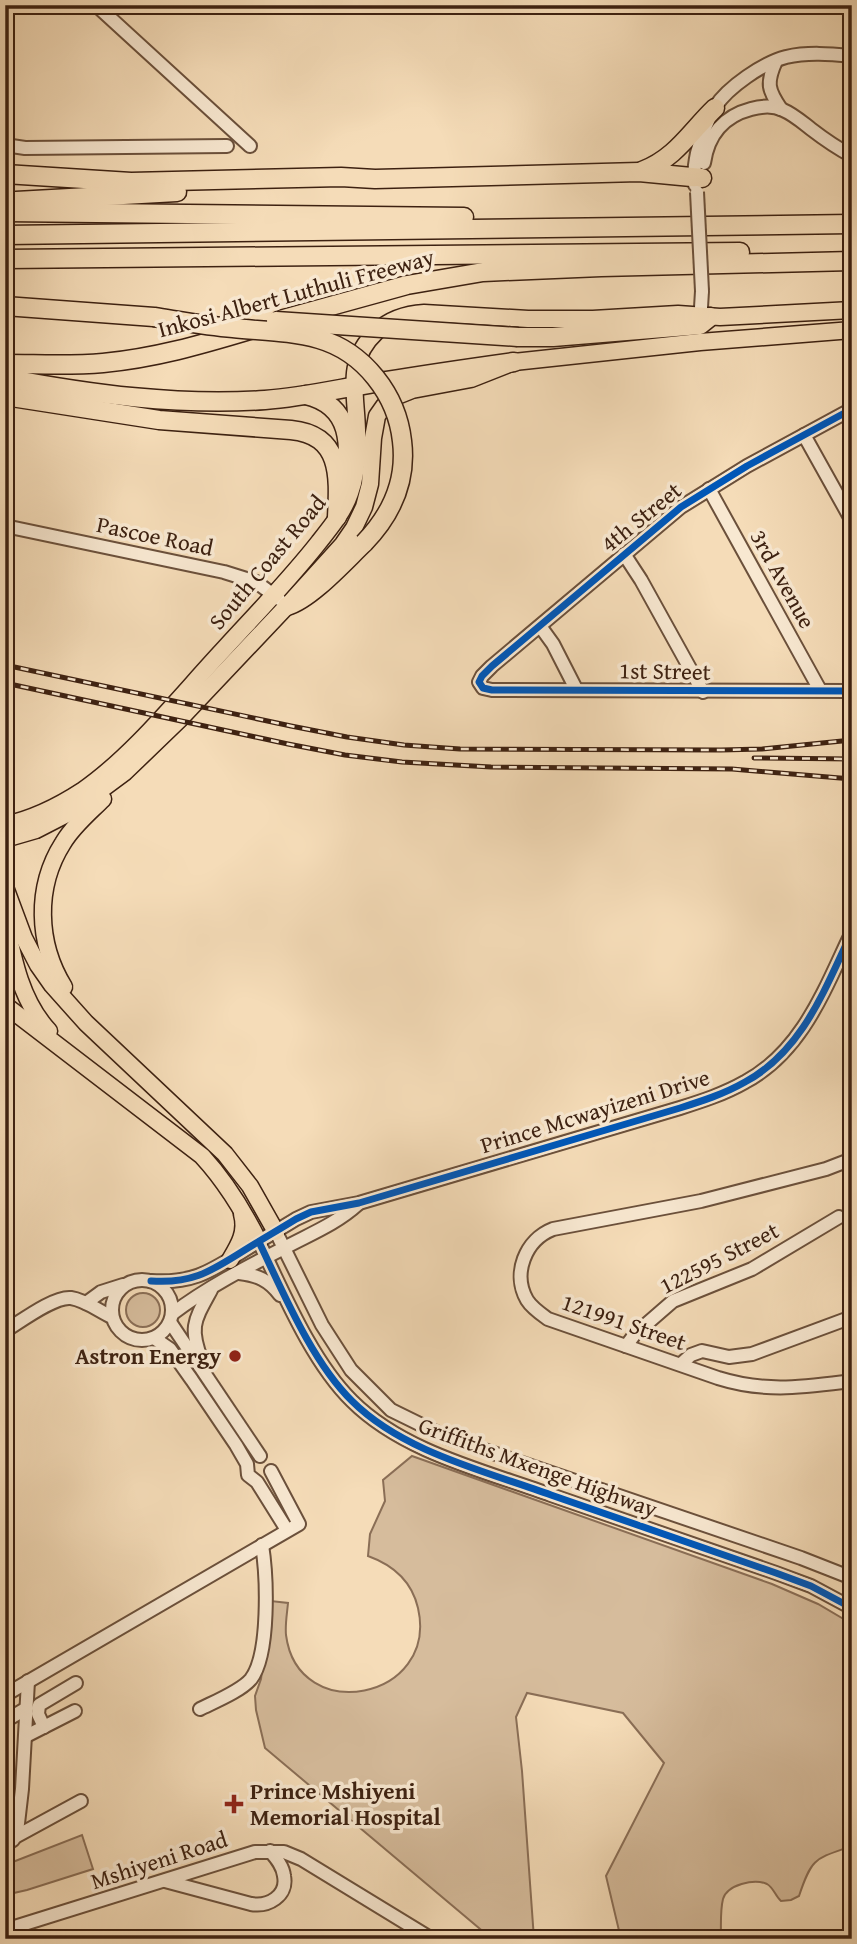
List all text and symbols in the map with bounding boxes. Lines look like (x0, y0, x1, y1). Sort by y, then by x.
street label: Inkosi Albert Luthuli Freeway (154, 240, 438, 345)
street label: 4th Street (593, 474, 688, 559)
street label: South Coast Road (200, 487, 333, 636)
street label: Pascoe Road (94, 507, 217, 564)
street label: 3rd Avenue (743, 523, 824, 634)
street label: 1st Street (619, 653, 711, 688)
street label: Prince Mcwayizeni Drive (476, 1060, 713, 1161)
street label: 122595 Street (653, 1213, 784, 1302)
street label: 121991 Street (557, 1285, 691, 1358)
place label: Astron Energy (75, 1339, 221, 1372)
marker: Astron Energy (227, 1348, 243, 1364)
street label: Griffiths Mxenge Highway (414, 1408, 663, 1525)
place label: Prince Mshiyeni Memorial Hospital (250, 1774, 441, 1833)
marker: Prince Mshiyeni Memorial Hospital (224, 1794, 244, 1814)
street label: Mshiyeni Road (86, 1822, 232, 1897)

